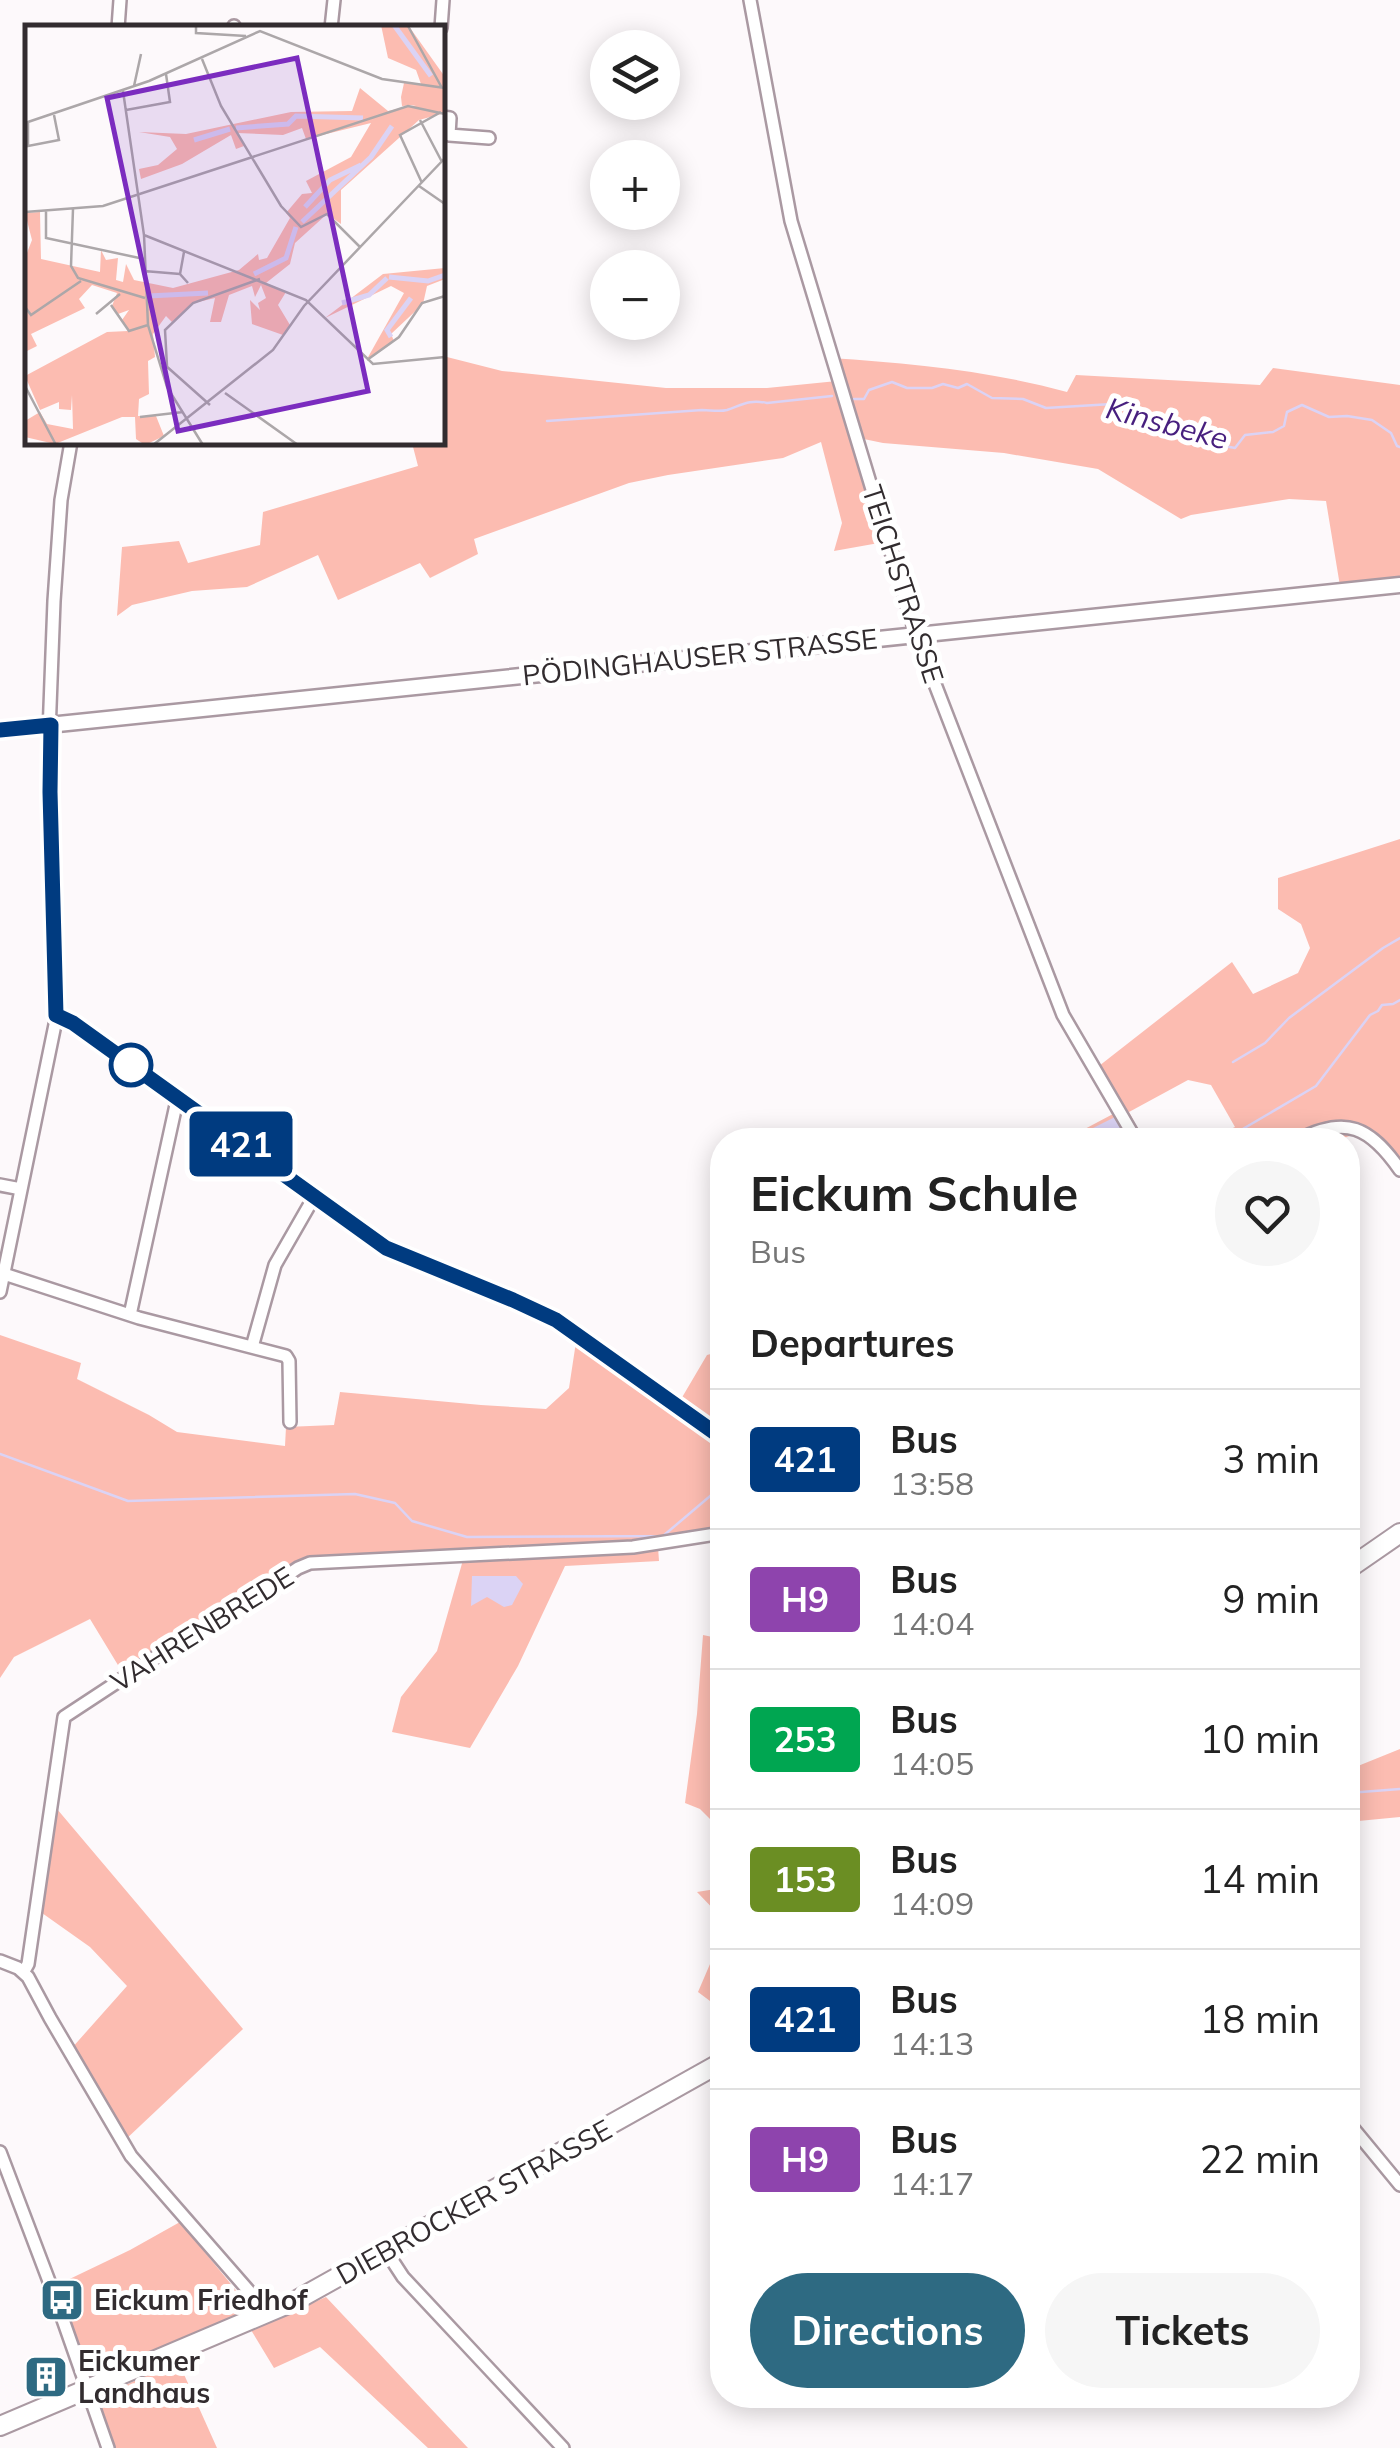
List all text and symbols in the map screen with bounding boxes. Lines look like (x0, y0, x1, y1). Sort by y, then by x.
inset map (25, 25, 445, 445)
map controls (590, 30, 680, 340)
button: layers (590, 30, 680, 120)
button: + (590, 140, 680, 230)
button: − (590, 250, 680, 340)
water label: Kinsbeke (1102, 389, 1232, 457)
street label: TEICHSTRASSE (855, 480, 952, 687)
street label: PÖDINGHAUSER STRASSE (521, 620, 879, 693)
unlabelled marker (110, 1044, 152, 1086)
line badge: 421 (184, 1112, 298, 1176)
text: 421 (209, 1122, 273, 1166)
button: heart (1215, 1161, 1320, 1266)
text: Eickum Schule (750, 1163, 1078, 1223)
text: Bus (750, 1231, 806, 1271)
text: Departures (750, 1319, 954, 1367)
text: Bus (890, 1415, 958, 1463)
text: 3 min (1223, 1435, 1320, 1483)
text: 421 (773, 1437, 837, 1481)
text: 13:58 (890, 1463, 974, 1503)
text: Bus (890, 1555, 958, 1603)
street label: VAHRENBREDE (104, 1558, 300, 1699)
text: 9 min (1223, 1575, 1320, 1623)
text: H9 (781, 1577, 829, 1621)
text: 14:04 (890, 1603, 974, 1643)
text: Bus (890, 1695, 958, 1743)
text: 10 min (1200, 1715, 1320, 1763)
text: 253 (773, 1717, 837, 1761)
text: 14:05 (890, 1743, 974, 1783)
text: Bus (890, 1835, 958, 1883)
text: 14 min (1200, 1855, 1320, 1903)
text: 153 (773, 1857, 837, 1901)
text: 14:09 (890, 1883, 974, 1923)
text: Bus (890, 1975, 958, 2023)
text: 18 min (1200, 1995, 1320, 2043)
text: 421 (773, 1997, 837, 2041)
text: 14:13 (890, 2023, 974, 2063)
street label: DIEBROCKER STRASSE (330, 2111, 618, 2292)
text: Bus (890, 2115, 958, 2163)
text: 22 min (1200, 2135, 1320, 2183)
text: H9 (781, 2137, 829, 2181)
text: 14:17 (890, 2163, 974, 2203)
button: Directions (750, 2273, 1025, 2388)
button: Tickets (1045, 2273, 1320, 2388)
bus stop icon: Eickum Friedhof (39, 2277, 85, 2323)
place label: Eickum Friedhof (94, 2282, 308, 2317)
place label: Eickumer Landhaus (78, 2343, 210, 2410)
building icon: Eickumer Landhaus (23, 2354, 69, 2400)

